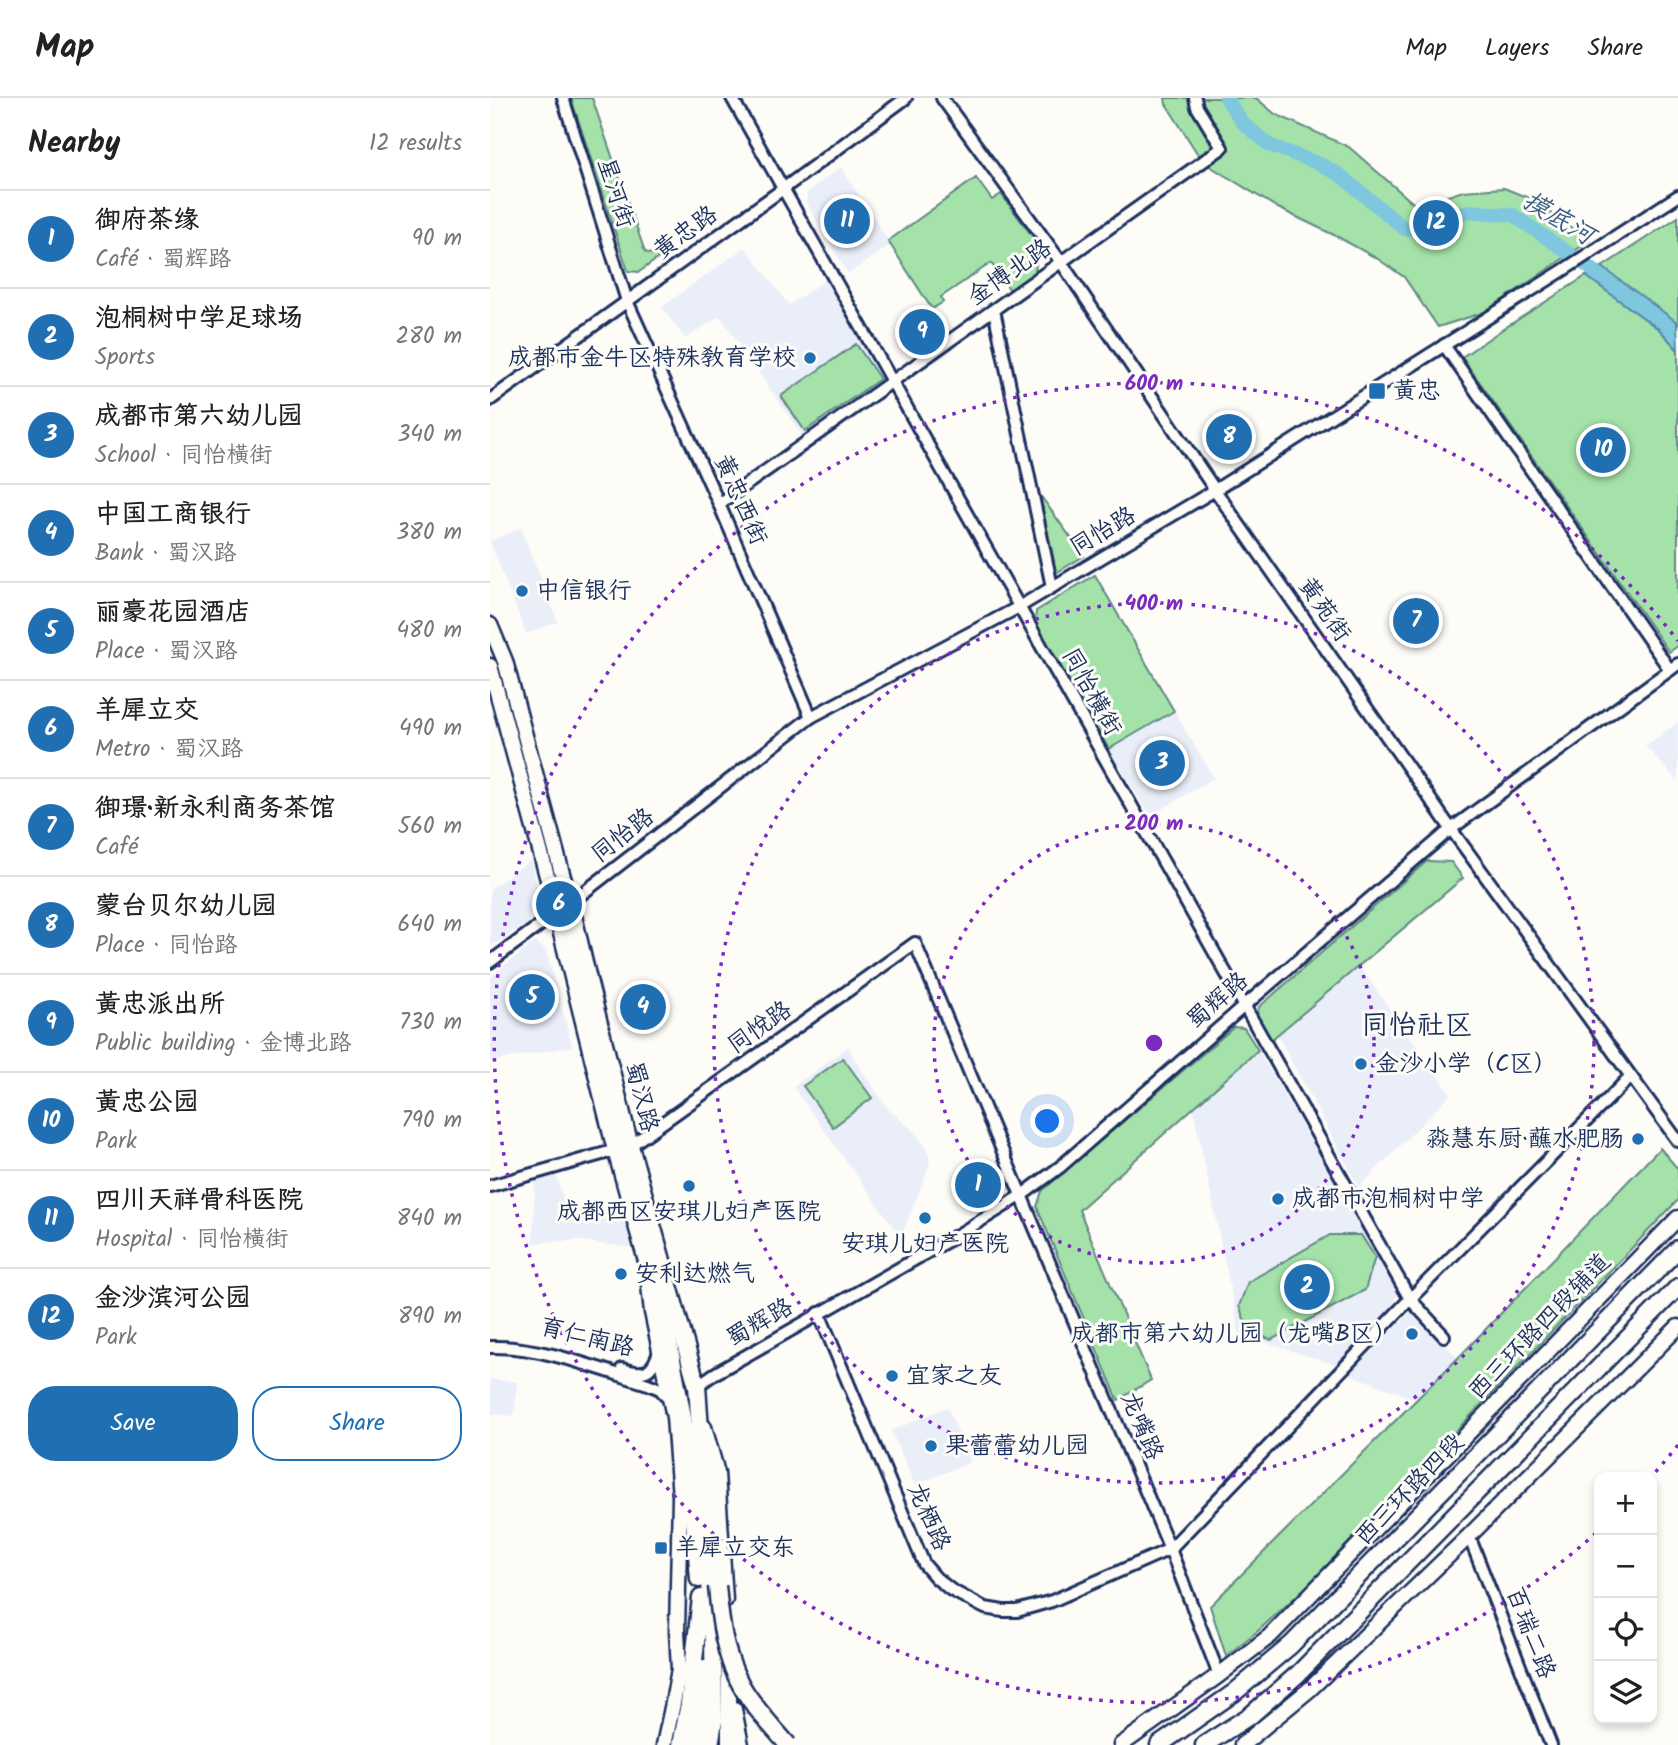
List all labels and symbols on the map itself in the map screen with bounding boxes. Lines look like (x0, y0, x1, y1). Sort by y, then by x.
street label: 星河街 (585, 153, 645, 233)
water label: 摸底河 (1514, 181, 1606, 259)
pin: 11 (824, 195, 870, 247)
street label: 黄忠路 (645, 196, 727, 270)
pin: 12 (1413, 197, 1459, 249)
street label: 金博北路 (959, 229, 1061, 317)
pin: 9 (899, 306, 945, 358)
place label: 成都市金牛区特殊教育学校 (508, 339, 796, 378)
marker: 成都市金牛区特殊教育学校 (802, 350, 818, 366)
text: 600 m (1125, 368, 1183, 401)
place label: 黄忠 (1393, 372, 1441, 411)
marker: 黄忠 (1367, 381, 1387, 401)
pin: 8 (1206, 411, 1252, 463)
pin: 10 (1580, 424, 1626, 476)
street label: 黄忠西街 (703, 448, 777, 552)
street label: 同怡路 (1062, 497, 1144, 567)
street label: 黄苑街 (1287, 569, 1361, 651)
place label: 中信银行 (536, 572, 632, 611)
marker: 中信银行 (514, 583, 530, 599)
text: 400 m (1125, 588, 1183, 621)
pin: 7 (1393, 595, 1439, 647)
street label: 同怡横街 (1051, 641, 1131, 743)
pin: 3 (1139, 737, 1185, 789)
street label: 同怡路 (583, 798, 663, 874)
text: 200 m (1124, 808, 1184, 841)
pin: 6 (536, 878, 582, 930)
street label: 蜀辉路 (1178, 963, 1258, 1039)
pin: 5 (509, 971, 555, 1023)
pin: 4 (620, 981, 666, 1033)
street label: 同悦路 (719, 991, 801, 1065)
district label: 同怡社区 (1361, 1004, 1473, 1049)
centre of rings (1142, 1031, 1166, 1055)
place label: 金沙小学（C区） (1375, 1045, 1557, 1084)
marker: 金沙小学（C区） (1353, 1056, 1369, 1072)
street label: 蜀汉路 (613, 1057, 669, 1137)
your location (1030, 1104, 1064, 1138)
place label: 淼慧东厨·蘸水肥肠 (1426, 1120, 1624, 1159)
marker: 淼慧东厨·蘸水肥肠 (1630, 1131, 1646, 1147)
pin: 1 (955, 1159, 1001, 1211)
marker: 成都西区安琪儿妇产医院 (681, 1178, 697, 1194)
place label: 成都市泡桐树中学 (1292, 1180, 1484, 1219)
marker: 成都市泡桐树中学 (1270, 1191, 1286, 1207)
place label: 成都西区安琪儿妇产医院 (557, 1193, 821, 1232)
marker: 安琪儿妇产医院 (917, 1210, 933, 1226)
place label: 安琪儿妇产医院 (841, 1225, 1009, 1264)
street label: 西三环路四段辅道 (1459, 1244, 1621, 1410)
place label: 安利达燃气 (635, 1255, 755, 1294)
pin: 2 (1284, 1261, 1330, 1313)
marker: 安利达燃气 (613, 1266, 629, 1282)
street label: 蜀辉路 (719, 1288, 801, 1358)
street label: 育仁南路 (536, 1307, 638, 1369)
place label: 成都市第六幼儿园（龙嘴B区） (1071, 1315, 1398, 1354)
marker: 成都市第六幼儿园（龙嘴B区） (1404, 1326, 1420, 1342)
place label: 宜家之友 (906, 1357, 1002, 1396)
marker: 宜家之友 (884, 1368, 900, 1384)
street label: 龙嘴路 (1109, 1385, 1173, 1467)
street label: 西三环路四段 (1346, 1425, 1474, 1555)
place label: 果蕾蕾幼儿园 (945, 1427, 1089, 1466)
marker: 果蕾蕾幼儿园 (923, 1438, 939, 1454)
street label: 龙栖路 (896, 1476, 960, 1558)
place label: 羊犀立交东 (675, 1529, 795, 1568)
marker: 羊犀立交东 (653, 1540, 669, 1556)
street label: 百瑞二路 (1495, 1581, 1565, 1685)

